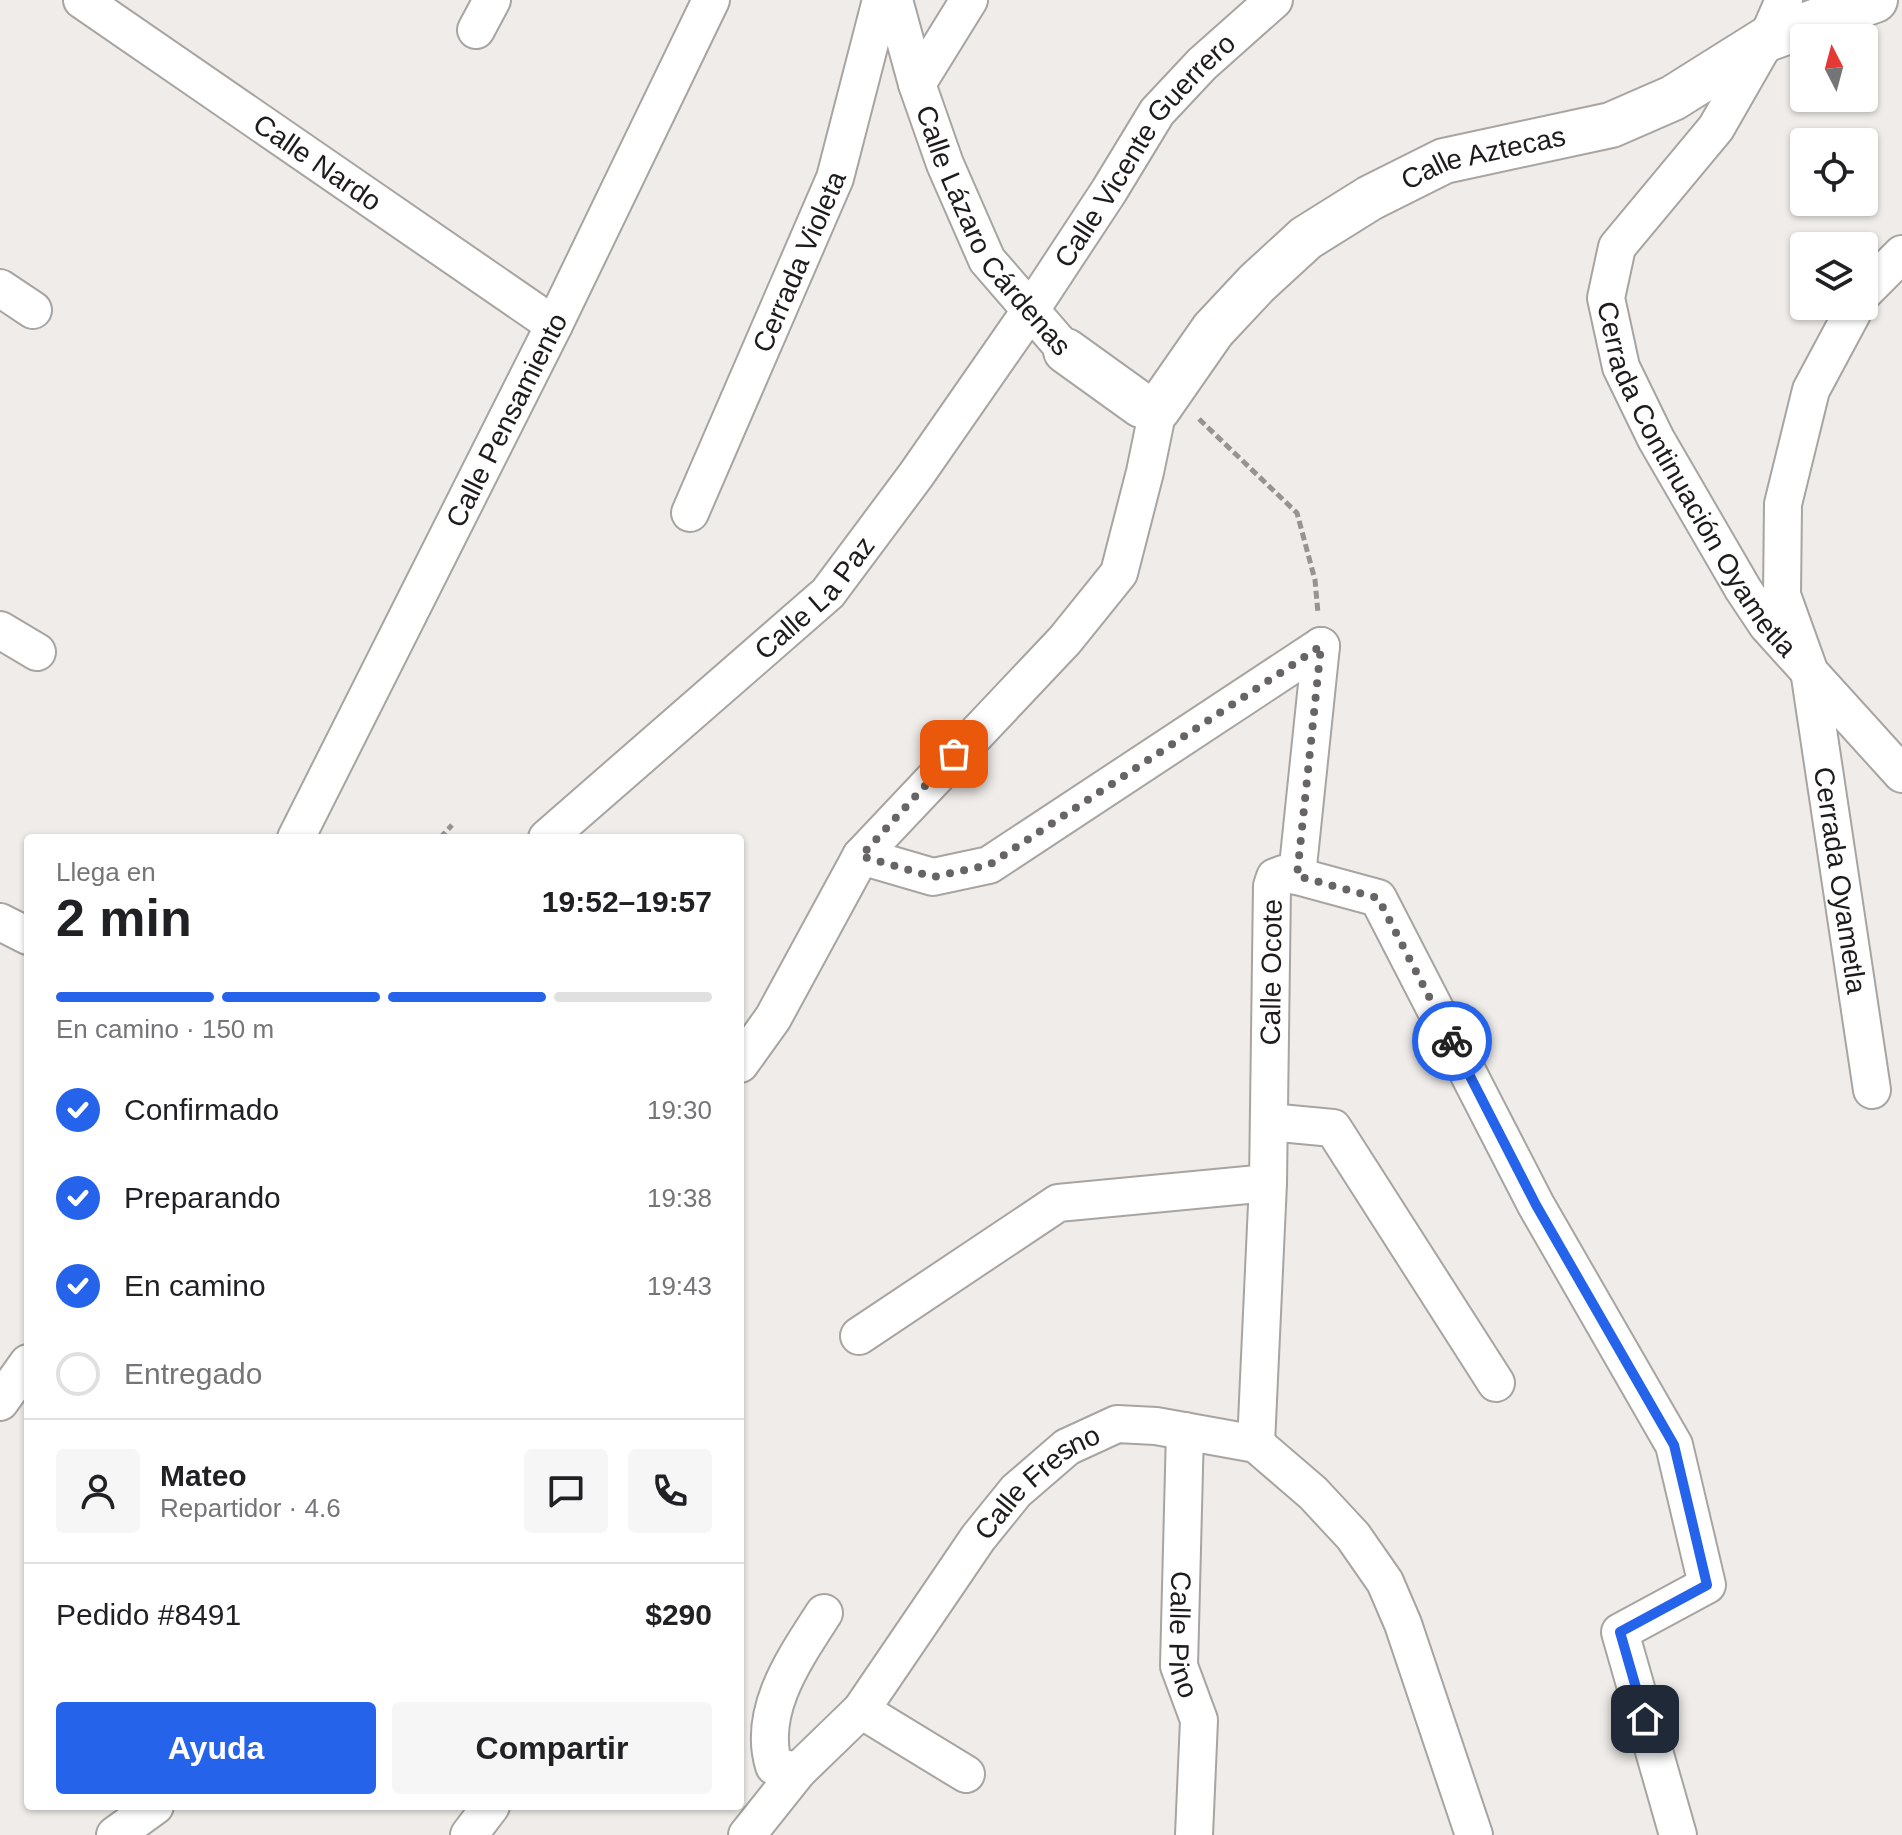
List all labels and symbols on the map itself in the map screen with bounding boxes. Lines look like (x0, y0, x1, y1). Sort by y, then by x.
north arrow (1790, 24, 1878, 112)
street label: Calle Vicente Guerrero (1048, 27, 1241, 273)
street label: Calle Lázaro Cárdenas (910, 101, 1077, 362)
street label: Calle Nardo (248, 108, 387, 217)
street label: Calle Aztecas (1396, 120, 1568, 196)
street label: Cerrada Violeta (747, 166, 852, 357)
street label: Cerrada Continuación Oyametla (1591, 299, 1803, 663)
street label: Calle Pensamiento (440, 308, 573, 532)
street label: Calle La Paz (749, 531, 881, 666)
pin (920, 720, 988, 788)
street label: Cerrada Oyametla (1808, 765, 1872, 996)
street label: Calle Ocote (1255, 899, 1288, 1046)
courier (1412, 1001, 1492, 1081)
street label: Calle Fresno (968, 1419, 1105, 1546)
street label: Calle Pino (1163, 1571, 1204, 1702)
pin (1611, 1685, 1679, 1753)

